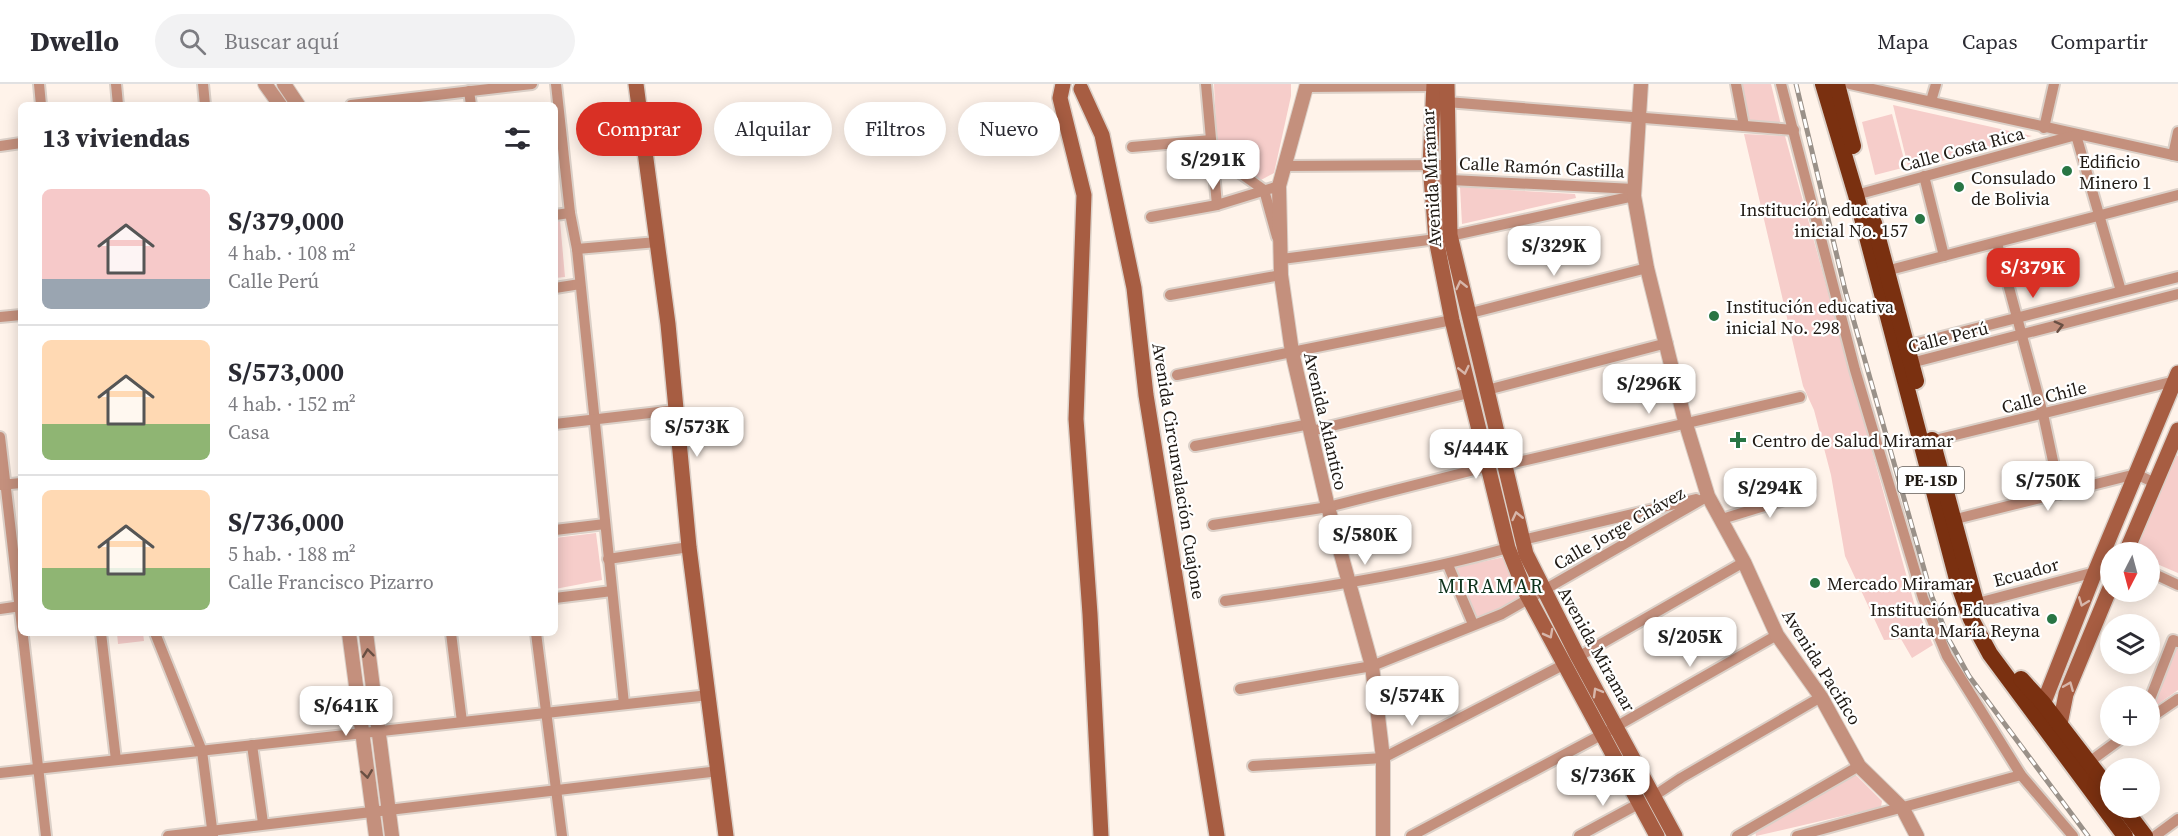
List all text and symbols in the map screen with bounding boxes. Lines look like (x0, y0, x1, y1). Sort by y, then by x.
search box (155, 14, 575, 68)
text: Dwello (30, 22, 119, 60)
icon: search (176, 25, 209, 58)
text: Buscar aquí (224, 26, 339, 56)
text: Mapa (1877, 27, 1929, 56)
text: Capas (1962, 27, 2018, 56)
text: Compartir (2051, 27, 2148, 56)
chip: Comprar (576, 102, 702, 156)
chip: Alquilar (714, 102, 832, 156)
chip: Filtros (844, 102, 946, 156)
chip: Nuevo (958, 102, 1060, 156)
street label: Avenida Miramar (1415, 107, 1447, 248)
text: 13 viviendas (42, 120, 190, 156)
street label: Calle Costa Rica (1897, 120, 2028, 178)
icon: filters (501, 122, 534, 155)
pin: S/291K (1164, 140, 1262, 191)
text: S/291K (1181, 145, 1245, 173)
place label: Edificio Minero 1 (2079, 149, 2151, 195)
street label: Calle Ramón Castilla (1459, 150, 1626, 184)
marker: Edificio Minero 1 (2060, 164, 2074, 178)
place label: Consulado de Bolivia (1971, 165, 2056, 211)
marker: Consulado de Bolivia (1952, 180, 1966, 194)
place label: Institución educativa inicial No. 157 (1740, 197, 1909, 243)
text: S/379,000 (228, 203, 344, 239)
marker: Institución educativa inicial No. 157 (1913, 212, 1927, 226)
icon: home (90, 213, 162, 285)
pin: S/329K (1505, 226, 1603, 277)
text: S/329K (1522, 231, 1586, 259)
text: 4 hab. · 108 m² (228, 239, 356, 267)
pin: S/379K (1984, 248, 2082, 299)
text: S/379K (2001, 253, 2065, 281)
text: Calle Perú (228, 267, 319, 295)
one-way arrow (1455, 281, 1468, 291)
place label: Institución educativa inicial No. 298 (1726, 294, 1895, 340)
marker: Institución educativa inicial No. 298 (1707, 309, 1721, 323)
street label: Calle Perú (1905, 315, 1991, 359)
one-way arrow (2054, 320, 2064, 333)
street label: Avenida Circunvalación Cuajone (1146, 341, 1212, 601)
street label: Avenida Atlantico (1298, 350, 1354, 493)
text: S/573,000 (228, 354, 344, 390)
icon: home (90, 364, 162, 436)
pin: S/296K (1600, 364, 1698, 415)
one-way arrow (1456, 365, 1469, 375)
text: S/296K (1617, 369, 1681, 397)
street label: Calle Chile (1999, 374, 2089, 420)
text: 4 hab. · 152 m² (228, 390, 356, 418)
pin: S/573K (648, 407, 746, 458)
text: S/573K (665, 412, 729, 440)
text: Casa (228, 418, 270, 446)
place label: Centro de Salud Miramar (1752, 428, 1954, 453)
pin: S/444K (1427, 429, 1525, 480)
marker: Centro de Salud Miramar (1729, 431, 1747, 449)
text: S/444K (1444, 434, 1508, 462)
pin: S/750K (1999, 461, 2097, 512)
text: S/750K (2016, 466, 2080, 494)
road number: PE-1SD (1898, 467, 1964, 493)
pin: S/294K (1721, 468, 1819, 519)
text: S/294K (1738, 473, 1802, 501)
street label: Calle Jorge Chávez (1549, 480, 1689, 576)
text: S/736,000 (228, 504, 344, 540)
one-way arrow (1512, 511, 1525, 521)
icon: home (90, 514, 162, 586)
pin: S/580K (1316, 515, 1414, 566)
text: S/580K (1333, 520, 1397, 548)
text: 5 hab. · 188 m² (228, 540, 356, 568)
north arrow (2100, 542, 2160, 602)
map controls (2100, 542, 2160, 818)
street label: Ecuador (1990, 551, 2062, 593)
text: Calle Francisco Pizarro (228, 568, 434, 596)
place label: Mercado Miramar (1827, 571, 1973, 596)
district label: MIRAMAR (1438, 572, 1544, 600)
marker: Mercado Miramar (1808, 576, 1822, 590)
street label: Avenida Miramar (1552, 582, 1642, 716)
one-way arrow (2078, 596, 2090, 607)
place label: Institución Educativa Santa María Reyna (1870, 597, 2041, 643)
street label: Avenida Pacifico (1776, 604, 1868, 730)
marker: Institución Educativa Santa María Reyna (2045, 612, 2059, 626)
button: layers (2100, 614, 2160, 674)
pin: S/205K (1641, 617, 1739, 668)
text: S/205K (1658, 622, 1722, 650)
one-way arrow (1542, 628, 1553, 638)
one-way arrow (363, 648, 375, 658)
pin: S/574K (1363, 676, 1461, 727)
text: S/574K (1380, 681, 1444, 709)
one-way arrow (2062, 681, 2074, 692)
pin: S/641K (297, 686, 395, 737)
button: + (2100, 686, 2160, 746)
one-way arrow (1593, 688, 1604, 698)
text: S/641K (314, 691, 378, 719)
pin: S/736K (1554, 756, 1652, 807)
button: − (2100, 758, 2160, 818)
text: S/736K (1571, 761, 1635, 789)
one-way arrow (361, 770, 373, 779)

